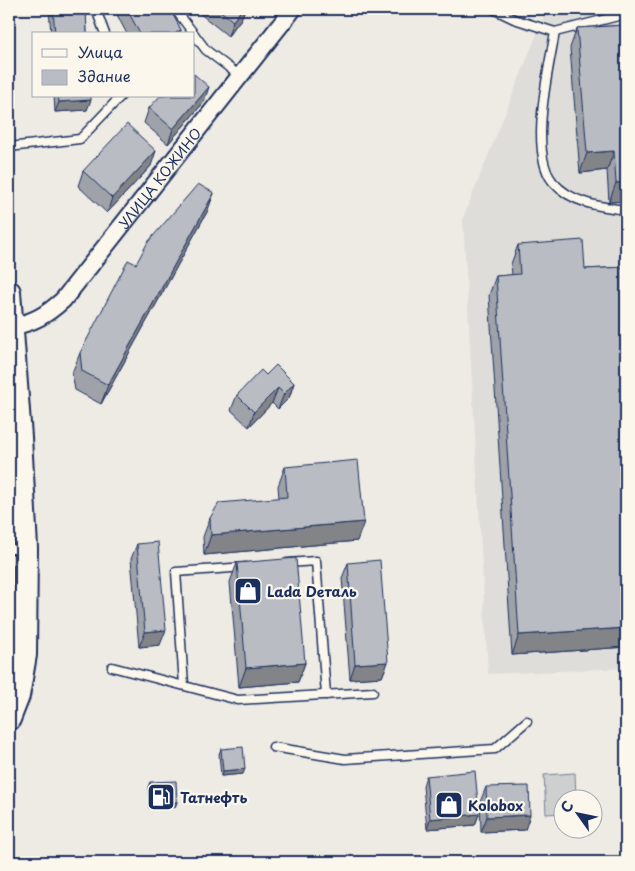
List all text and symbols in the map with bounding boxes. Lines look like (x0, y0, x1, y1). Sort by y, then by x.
legend (32, 32, 195, 98)
text: Улица (78, 40, 123, 63)
text: Здание (78, 64, 131, 87)
street label: УЛИЦА КОЖИНО (113, 123, 206, 233)
shop icon: Lada Dеталь (233, 576, 263, 606)
place label: Lada Dеталь (267, 581, 357, 602)
fuel station icon: Татнефть (146, 782, 176, 812)
place label: Татнефть (180, 787, 247, 808)
north arrow (552, 788, 602, 838)
shop icon: Kolobox (434, 790, 464, 820)
place label: Kolobox (468, 795, 523, 816)
text: С (555, 797, 578, 817)

